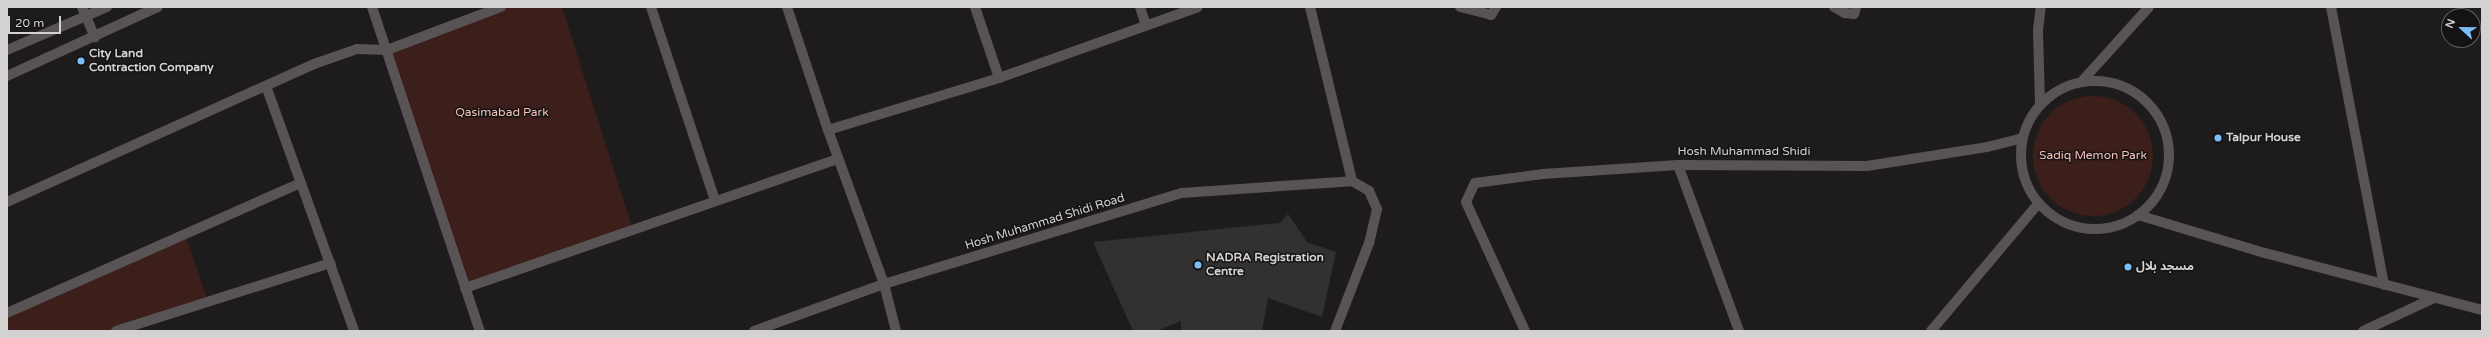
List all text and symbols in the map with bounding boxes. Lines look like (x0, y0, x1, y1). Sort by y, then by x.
scale bar (10, 8, 63, 34)
north arrow (2441, 8, 2481, 48)
text: 20 m (15, 16, 44, 30)
text: N (2443, 17, 2458, 30)
place label: City Land Contraction Company (89, 47, 214, 75)
marker: City Land Contraction Company (76, 56, 86, 66)
park label: Qasimabad Park (455, 106, 549, 120)
place label: Talpur House (2226, 131, 2301, 145)
marker: Talpur House (2213, 133, 2223, 143)
street label: Hosh Muhammad Shidi (1678, 145, 1810, 159)
park label: Sadiq Memon Park (2039, 149, 2147, 163)
street label: Hosh Muhammad Shidi Road (963, 191, 1127, 253)
place label: NADRA Registration Centre (1206, 251, 1324, 279)
marker: NADRA Registration Centre (1193, 260, 1203, 270)
place label: مسجد بلال (2136, 260, 2194, 274)
marker: مسجد بلال (2123, 262, 2133, 272)

